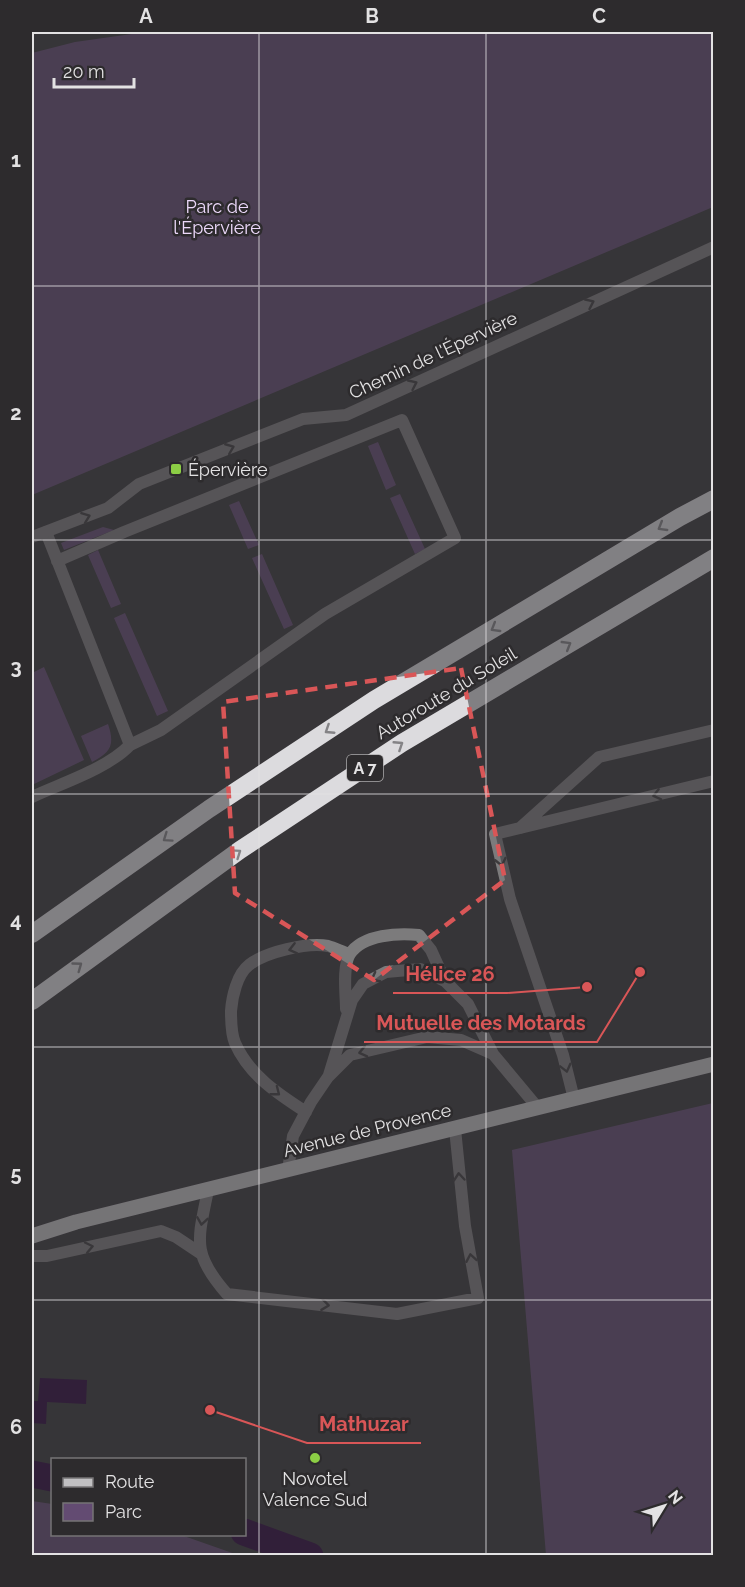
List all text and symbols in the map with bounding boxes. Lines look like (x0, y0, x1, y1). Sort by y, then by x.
text: A (139, 4, 153, 28)
text: B (365, 4, 379, 28)
text: C (592, 4, 606, 28)
scale bar (54, 51, 134, 89)
text: 20 m (63, 61, 105, 82)
text: 1 (11, 148, 21, 172)
park label: Parc de l'Épervière (173, 196, 261, 238)
one-way arrow (584, 298, 595, 310)
street label: Chemin de l'Épervière (345, 306, 521, 403)
one-way arrow (406, 380, 417, 392)
text: 2 (10, 401, 22, 425)
one-way arrow (224, 443, 235, 455)
place label: Épervière (188, 458, 268, 480)
marker: Épervière (169, 462, 183, 476)
one-way arrow (80, 511, 91, 524)
one-way arrow (658, 520, 668, 532)
one-way arrow (491, 620, 501, 632)
one-way arrow (561, 640, 571, 652)
street label: Autoroute du Soleil (372, 643, 520, 743)
text: 3 (10, 655, 22, 679)
one-way arrow (325, 723, 336, 734)
one-way arrow (392, 741, 403, 752)
road number: A 7 (347, 755, 383, 781)
one-way arrow (652, 787, 662, 800)
one-way arrow (163, 831, 174, 842)
one-way arrow (230, 849, 241, 860)
one-way arrow (494, 857, 507, 867)
text: 4 (10, 908, 22, 932)
one-way arrow (288, 941, 298, 954)
callout: Hélice 26 (393, 955, 507, 993)
one-way arrow (72, 962, 83, 973)
text: Hélice 26 (405, 962, 495, 986)
one-way arrow (370, 971, 381, 982)
callout: Mutuelle des Motards (364, 1004, 597, 1042)
text: Mutuelle des Motards (376, 1011, 586, 1035)
one-way arrow (358, 1045, 368, 1058)
one-way arrow (559, 1062, 571, 1073)
one-way arrow (269, 1084, 280, 1095)
street label: Avenue de Provence (281, 1099, 454, 1161)
text: 5 (10, 1162, 22, 1186)
one-way arrow (453, 1173, 466, 1182)
one-way arrow (196, 1216, 209, 1226)
one-way arrow (84, 1241, 94, 1254)
one-way arrow (465, 1253, 477, 1262)
one-way arrow (321, 1299, 330, 1311)
callout: Mathuzar (307, 1405, 421, 1443)
text: Mathuzar (319, 1412, 409, 1436)
text: 6 (10, 1415, 22, 1439)
marker: Novotel Valence Sud (308, 1451, 322, 1465)
legend (51, 1458, 246, 1536)
place label: Novotel Valence Sud (263, 1468, 367, 1510)
text: Route (105, 1471, 155, 1492)
north arrow (634, 1476, 694, 1536)
text: N (664, 1486, 687, 1508)
text: Parc (105, 1501, 142, 1522)

